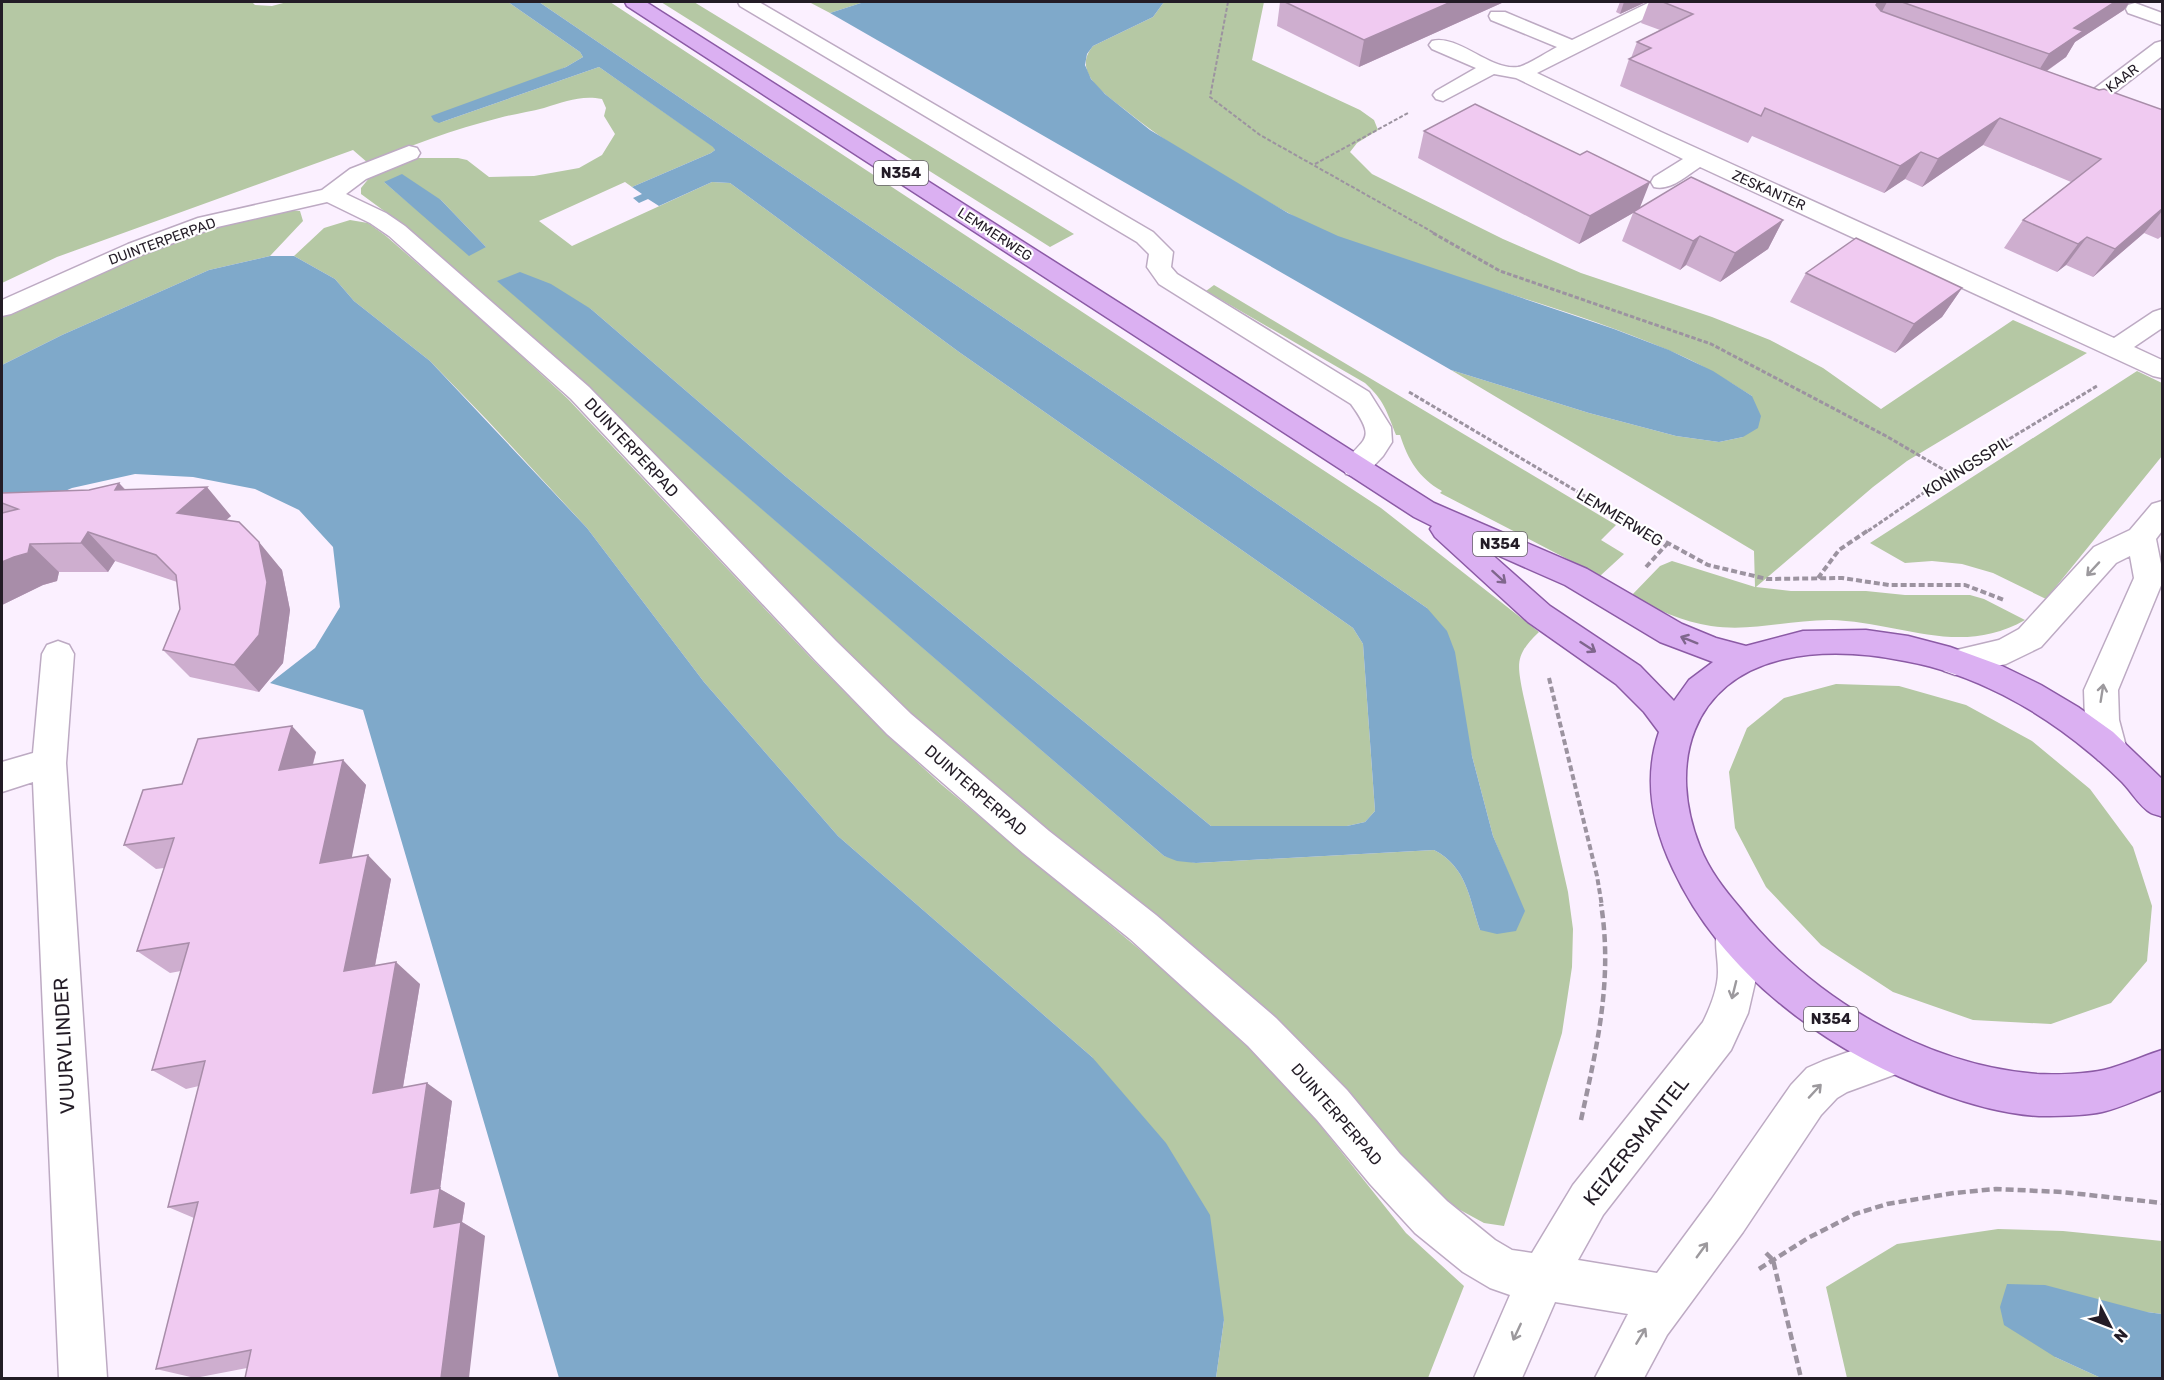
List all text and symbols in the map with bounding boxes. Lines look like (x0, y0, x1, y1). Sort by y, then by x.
street label: KAAR (2103, 61, 2142, 96)
road number: N354 (874, 161, 928, 185)
street label: ZESKANTER (1729, 167, 1808, 214)
street label: LEMMERWEG (954, 204, 1035, 265)
street label: DUINTERPERPAD (106, 214, 218, 269)
street label: DUINTERPERPAD (581, 394, 683, 501)
street label: KONINGSSPIL (1919, 432, 2015, 501)
street label: LEMMERWEG (1573, 484, 1666, 551)
road number: N354 (1473, 532, 1527, 556)
one-way arrow (2086, 562, 2100, 577)
one-way arrow (1491, 570, 1506, 584)
one-way arrow (1680, 634, 1699, 645)
one-way arrow (1579, 641, 1596, 653)
one-way arrow (2096, 684, 2107, 703)
street label: DUINTERPERPAD (921, 741, 1031, 840)
street label: VUURVLINDER (48, 977, 80, 1115)
one-way arrow (1728, 980, 1740, 999)
road number: N354 (1804, 1007, 1858, 1031)
street label: DUINTERPERPAD (1287, 1059, 1386, 1169)
street label: KEIZERSMANTEL (1578, 1072, 1694, 1210)
one-way arrow (1807, 1083, 1822, 1098)
one-way arrow (1696, 1243, 1709, 1259)
north arrow (2080, 1296, 2140, 1356)
one-way arrow (1511, 1322, 1523, 1340)
text: N (2110, 1325, 2132, 1346)
one-way arrow (1635, 1328, 1647, 1345)

